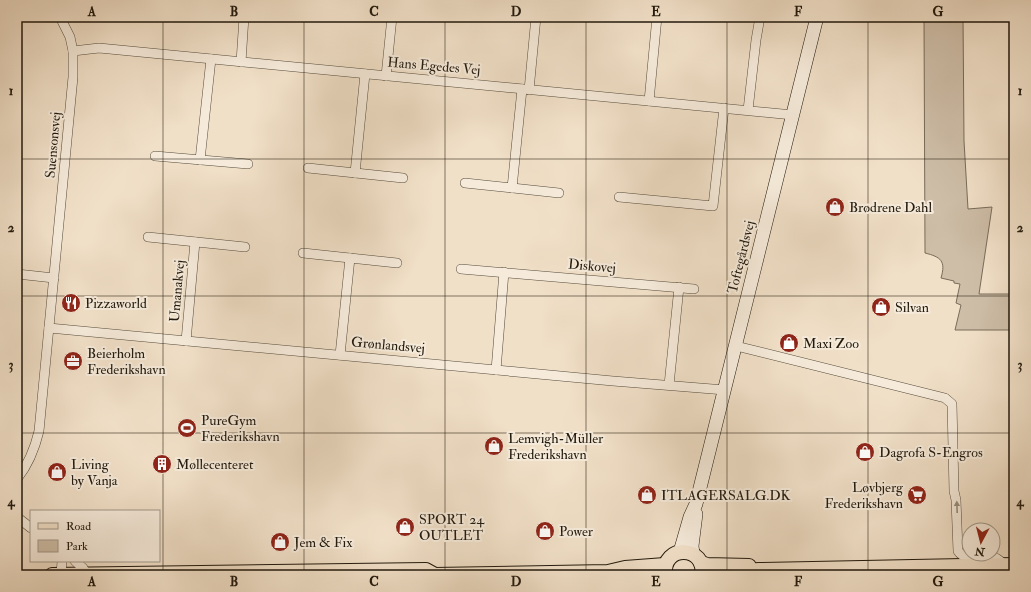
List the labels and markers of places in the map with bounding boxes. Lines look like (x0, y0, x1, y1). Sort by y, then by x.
shop icon: Brødrene Dahl (824, 196, 846, 218)
place label: Brødrene Dahl (849, 199, 932, 216)
restaurant icon: Pizzaworld (60, 292, 82, 314)
place label: Pizzaworld (85, 295, 147, 312)
shop icon: Silvan (870, 296, 892, 318)
place label: Silvan (895, 299, 929, 316)
shop icon: Maxi Zoo (778, 332, 800, 354)
place label: Maxi Zoo (803, 335, 859, 352)
place label: Beierholm Frederikshavn (87, 345, 166, 378)
office icon: Beierholm Frederikshavn (62, 350, 84, 372)
place label: PureGym Frederikshavn (201, 412, 280, 445)
sports icon: PureGym Frederikshavn (176, 417, 198, 439)
place label: Lemvigh-Müller Frederikshavn (508, 430, 604, 463)
shop icon: Lemvigh-Müller Frederikshavn (483, 435, 505, 457)
shop icon: Dagrofa S-Engros (854, 441, 876, 463)
place label: Dagrofa S-Engros (879, 444, 983, 461)
building icon: Møllecenteret (151, 453, 173, 475)
place label: Living by Vanja (71, 456, 118, 490)
place label: Møllecenteret (176, 456, 254, 473)
shop icon: Living by Vanja (46, 461, 68, 483)
place label: Løvbjerg Frederikshavn (824, 479, 904, 512)
shop icon: ITLAGERSALG.DK (636, 484, 658, 506)
supermarket icon: Løvbjerg Frederikshavn (906, 484, 928, 506)
place label: ITLAGERSALG.DK (661, 487, 791, 504)
place label: SPORT 24 OUTLET (419, 511, 485, 544)
shop icon: SPORT 24 OUTLET (394, 516, 416, 538)
shop icon: Power (534, 520, 556, 542)
place label: Power (559, 523, 594, 540)
shop icon: Jem & Fix (269, 531, 291, 553)
place label: Jem & Fix (293, 534, 353, 551)

